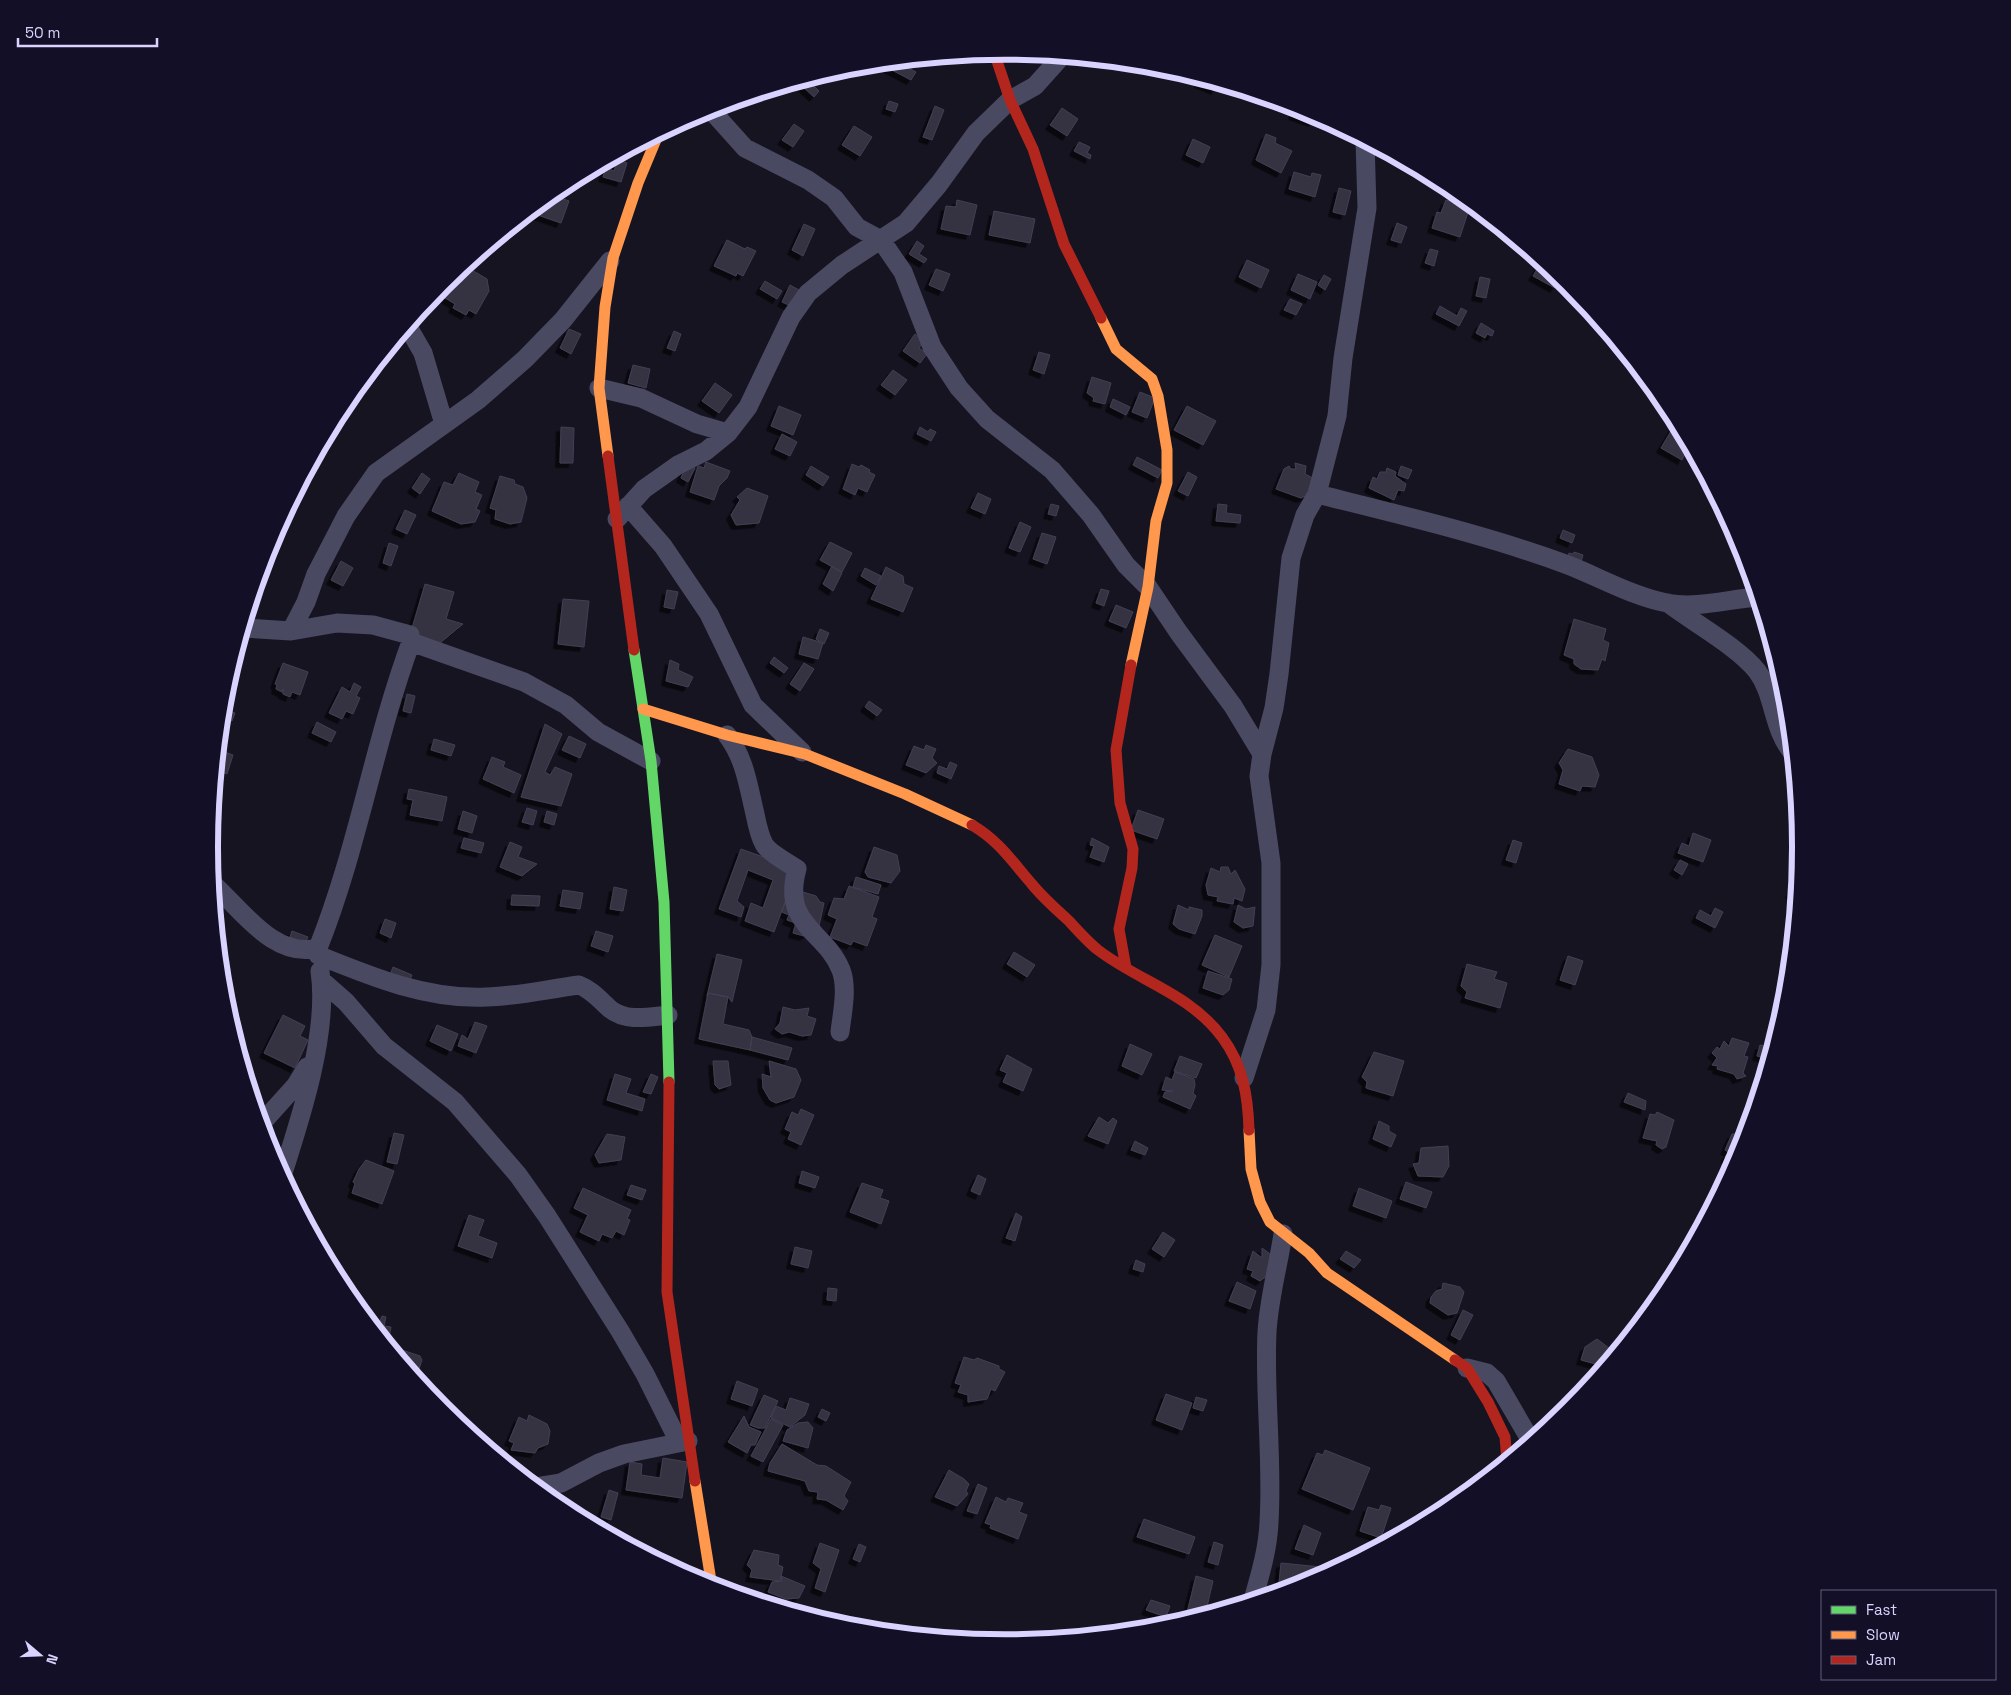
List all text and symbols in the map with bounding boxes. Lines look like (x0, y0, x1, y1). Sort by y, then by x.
scale bar (18, 15, 156, 47)
text: 50 m (25, 23, 60, 42)
legend (1821, 1590, 1996, 1680)
text: Fast (1866, 1600, 1897, 1619)
text: Slow (1866, 1625, 1900, 1644)
north arrow (15, 1630, 65, 1680)
text: Jam (1866, 1650, 1896, 1669)
text: N (42, 1652, 62, 1667)

